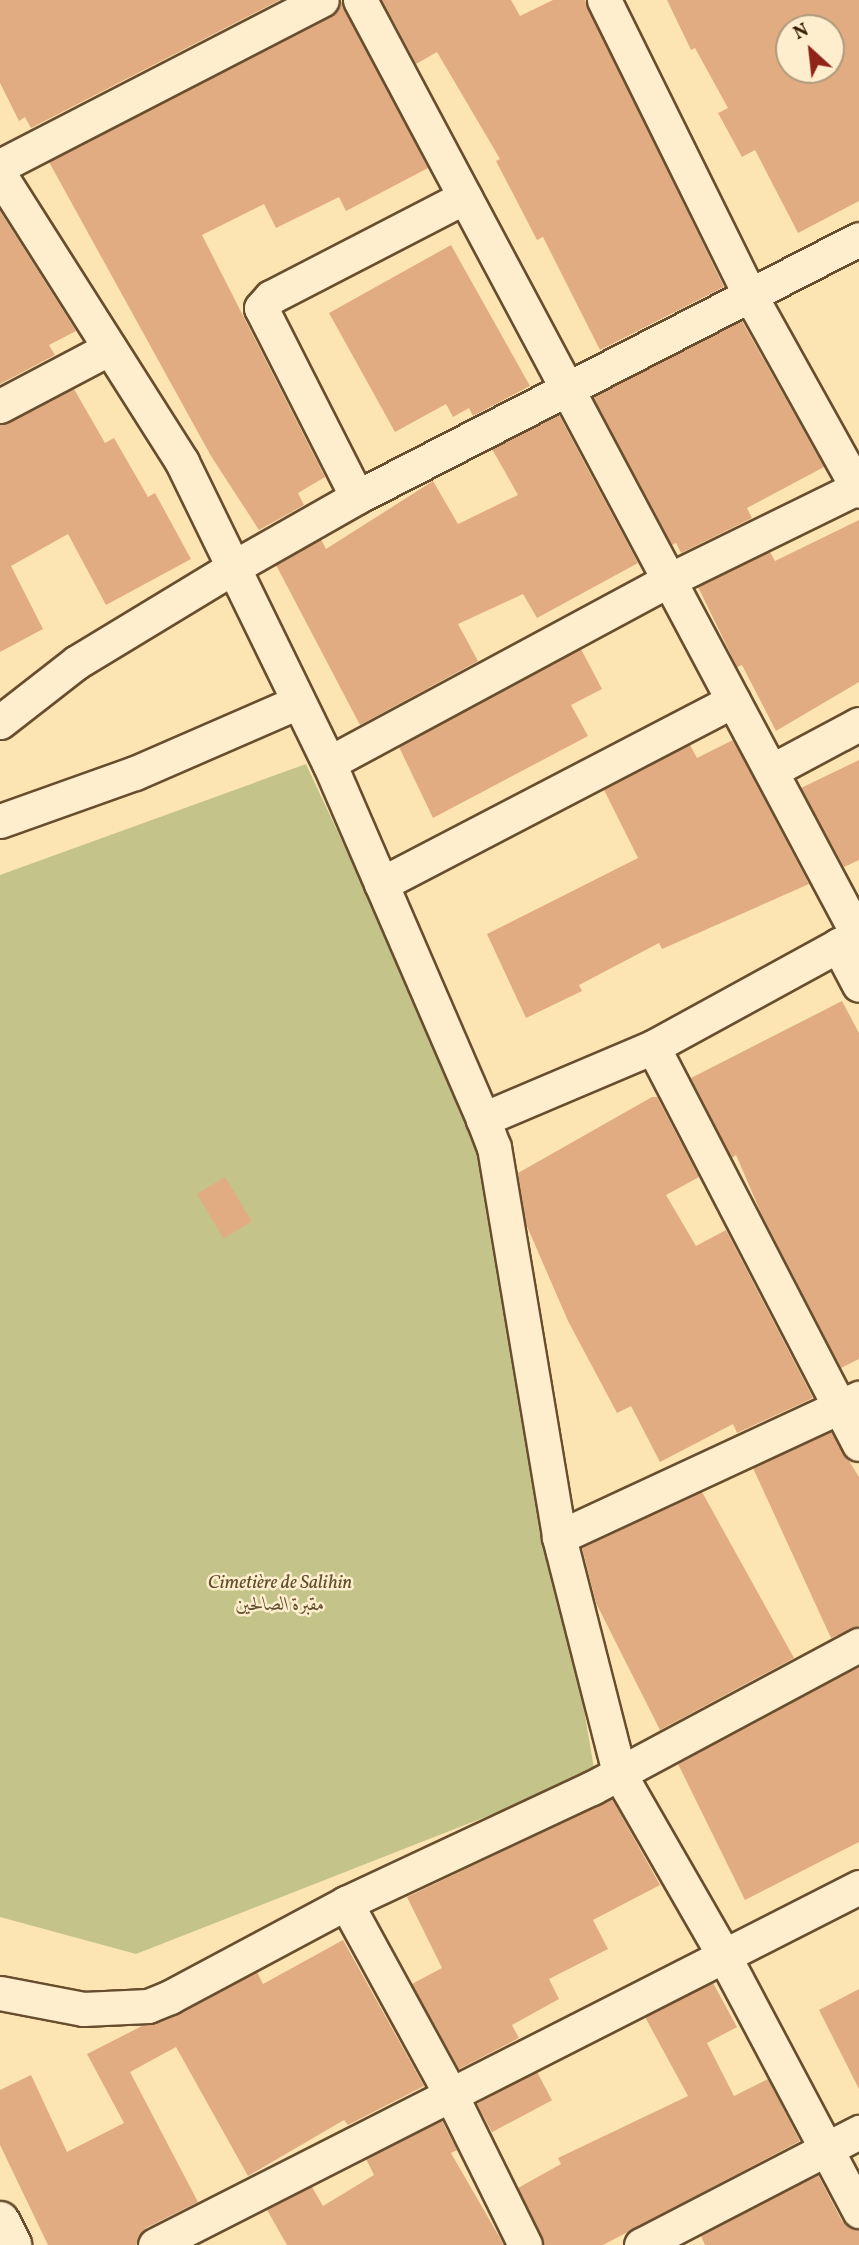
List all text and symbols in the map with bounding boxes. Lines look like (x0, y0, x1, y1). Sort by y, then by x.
north arrow (775, 14, 845, 84)
text: N (789, 17, 813, 47)
park label: Cimetière de Salihin مقبرة الصالحين (208, 1573, 352, 1617)

